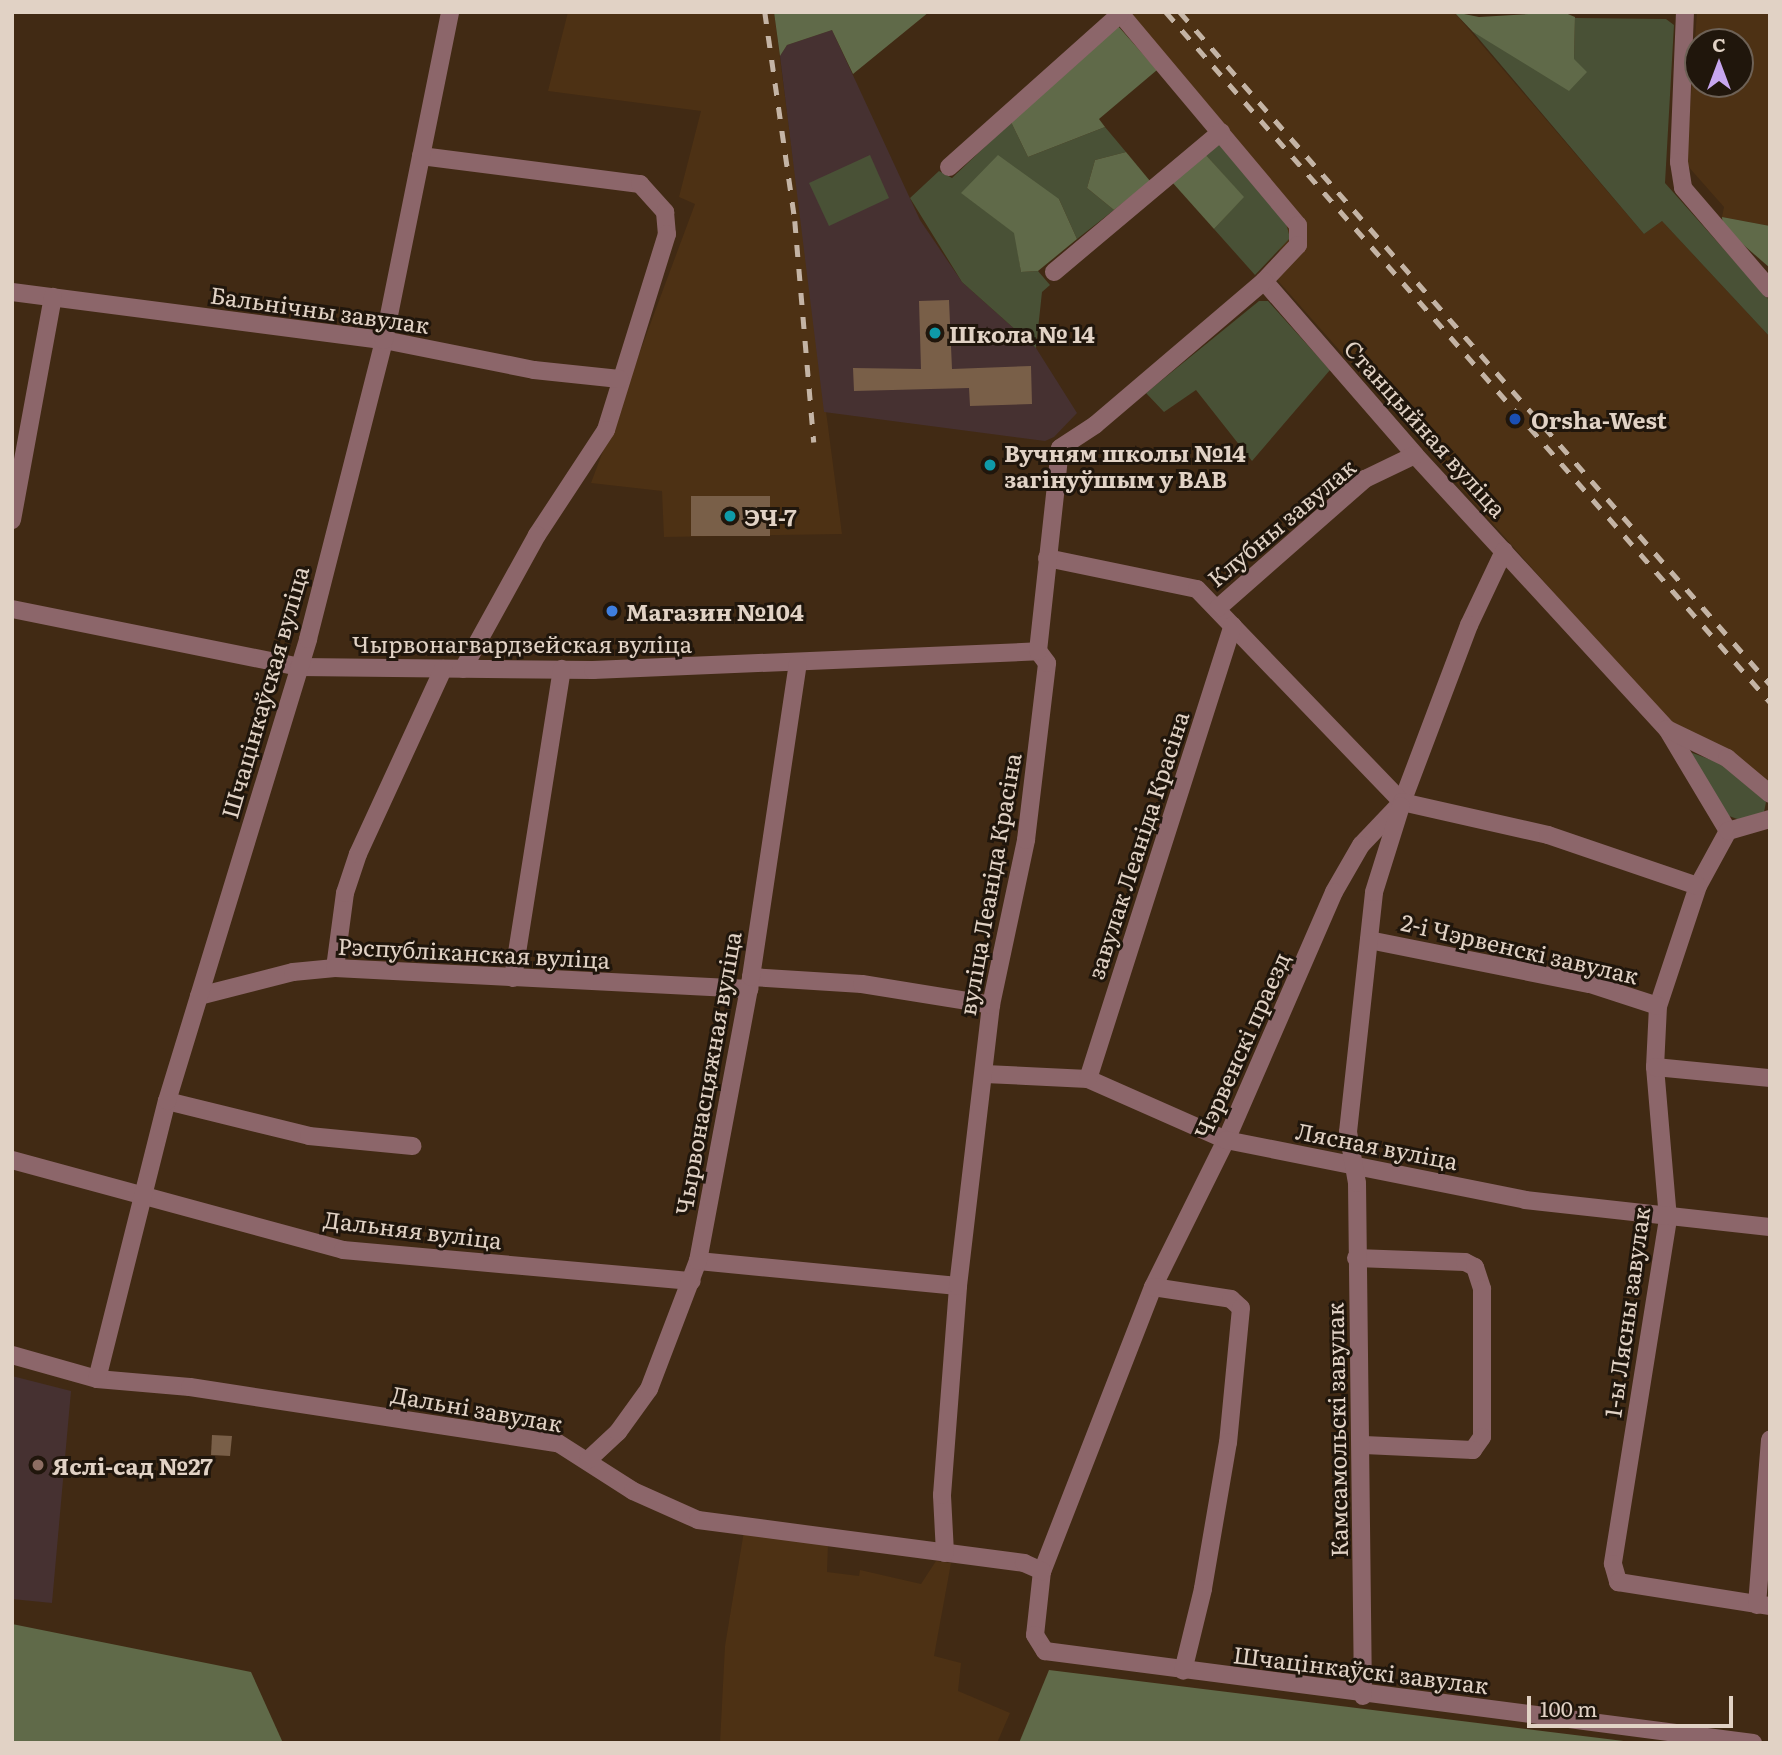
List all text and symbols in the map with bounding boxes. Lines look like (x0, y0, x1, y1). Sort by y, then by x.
north arrow (1684, 28, 1754, 98)
text: С (1712, 30, 1726, 58)
street label: Бальнічны завулак (209, 280, 431, 338)
place label: Школа № 14 (949, 319, 1095, 347)
marker: Школа № 14 (927, 325, 943, 341)
street label: Станцыйная вуліца (1339, 334, 1513, 522)
place label: Orsha-West (1531, 405, 1667, 433)
marker: Orsha-West (1505, 409, 1525, 429)
place label: Вучням школы №14 загінуўшым у ВАВ (1004, 438, 1246, 492)
street label: Клубны завулак (1201, 452, 1361, 592)
marker: Вучням школы №14 загінуўшым у ВАВ (982, 457, 998, 473)
place label: ЭЧ-7 (744, 502, 797, 530)
marker: ЭЧ-7 (722, 508, 738, 524)
street label: Шчацінкаўская вуліца (215, 563, 313, 821)
place label: Магазин №104 (626, 597, 804, 625)
marker: Магазин №104 (604, 603, 620, 619)
street label: Чырвонагвардзейская вуліца (352, 629, 692, 657)
street label: завулак Леаніда Красіна (1081, 707, 1193, 983)
street label: вуліца Леаніда Красіна (952, 751, 1026, 1017)
street label: 2-і Чэрвенскі завулак (1399, 907, 1641, 989)
street label: Чырвонасцяжная вуліца (668, 929, 746, 1217)
street label: Рэспубліканская вуліца (337, 931, 611, 973)
street label: Чэрвенскі праезд (1188, 948, 1294, 1142)
street label: Лясная вуліца (1294, 1116, 1460, 1174)
street label: Дальняя вуліца (322, 1204, 504, 1254)
street label: 1-ы Лясны завулак (1598, 1205, 1654, 1419)
street label: Камсамольскі завулак (1320, 1302, 1352, 1558)
street label: Дальні завулак (389, 1379, 565, 1437)
place label: Яслі-сад №27 (52, 1451, 213, 1479)
marker: Яслі-сад №27 (30, 1457, 46, 1473)
street label: Шчацінкаўскі завулак (1232, 1640, 1490, 1698)
scale bar (1530, 1682, 1736, 1726)
text: 100 m (1540, 1692, 1597, 1723)

